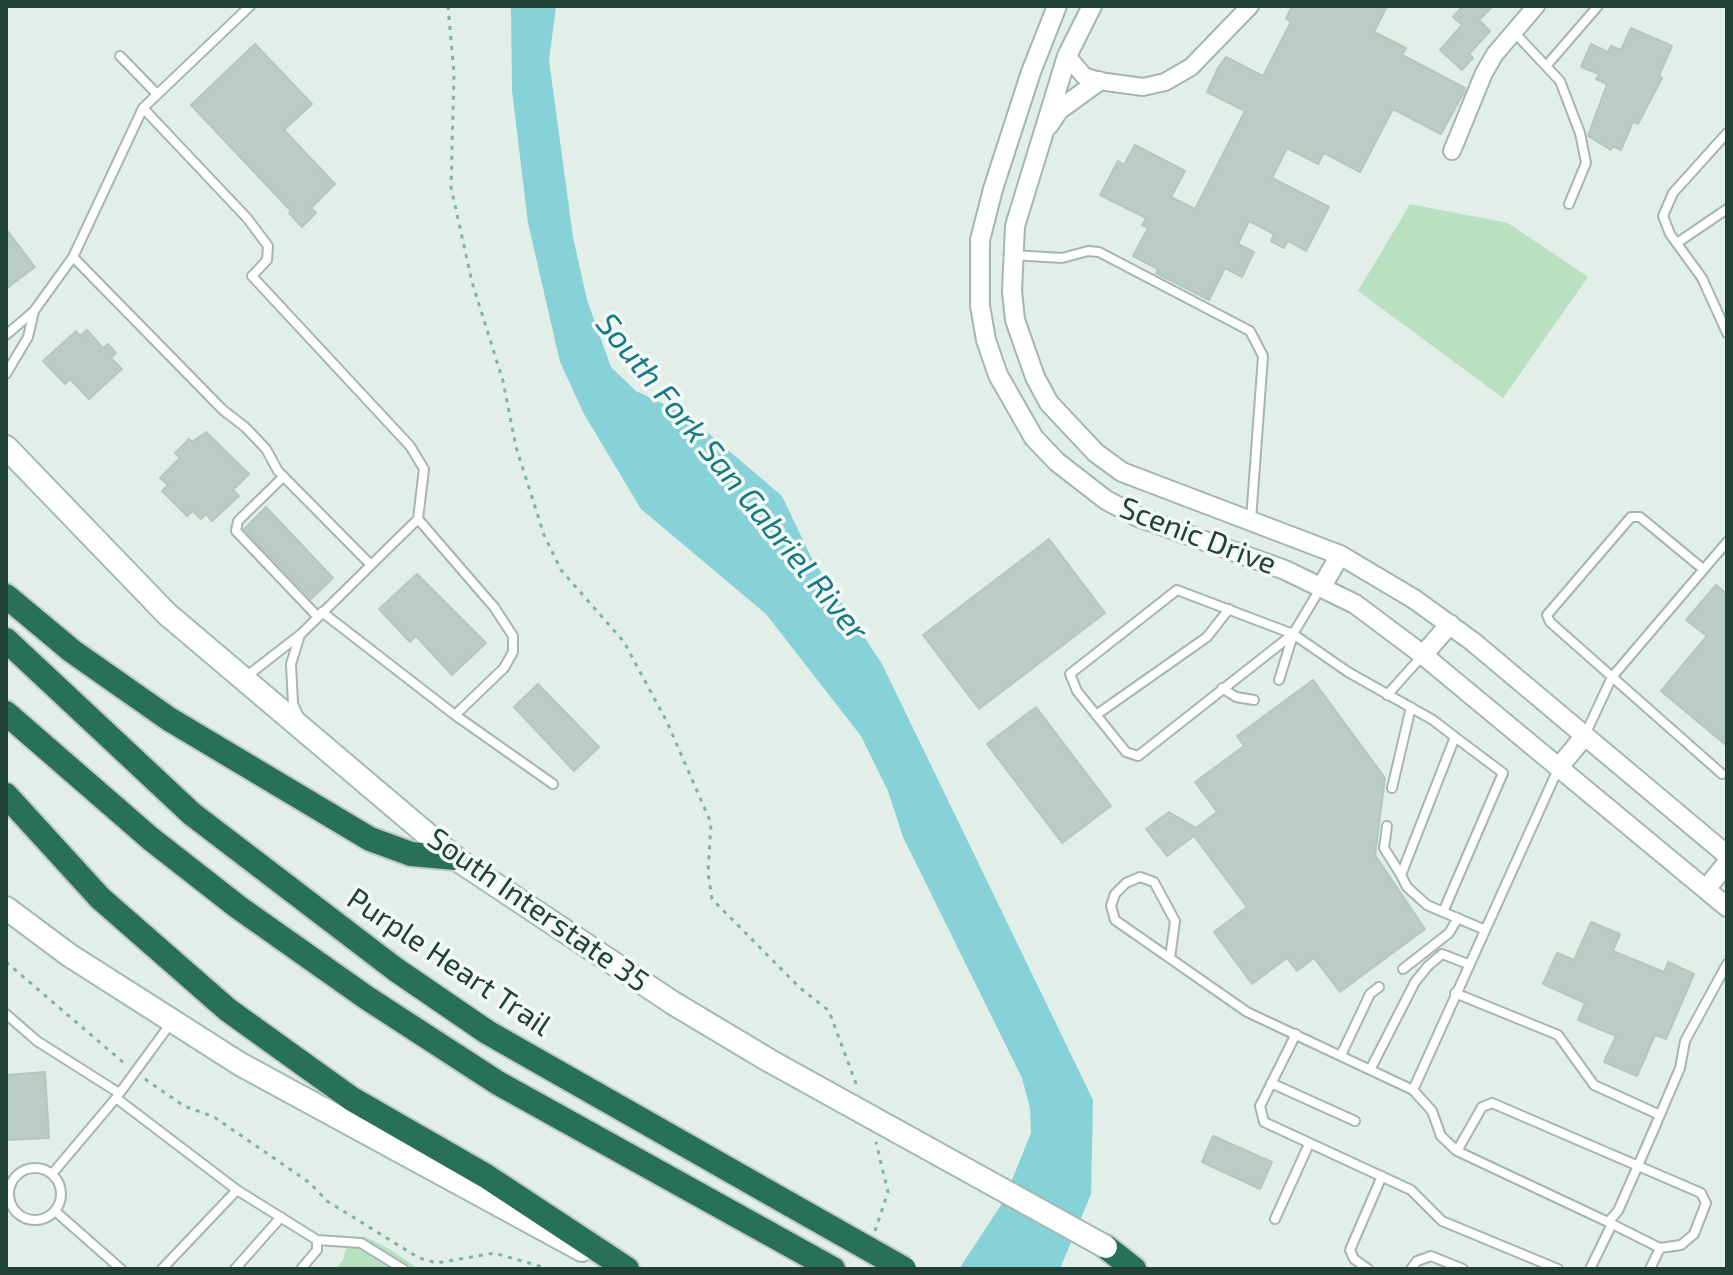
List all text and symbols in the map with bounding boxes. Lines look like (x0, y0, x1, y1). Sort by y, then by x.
water label: South Fork San Gabriel River (588, 305, 876, 649)
street label: Scenic Drive (1115, 490, 1281, 582)
street label: South Interstate 35 (421, 820, 655, 1000)
street label: Purple Heart Trail (340, 880, 558, 1044)

